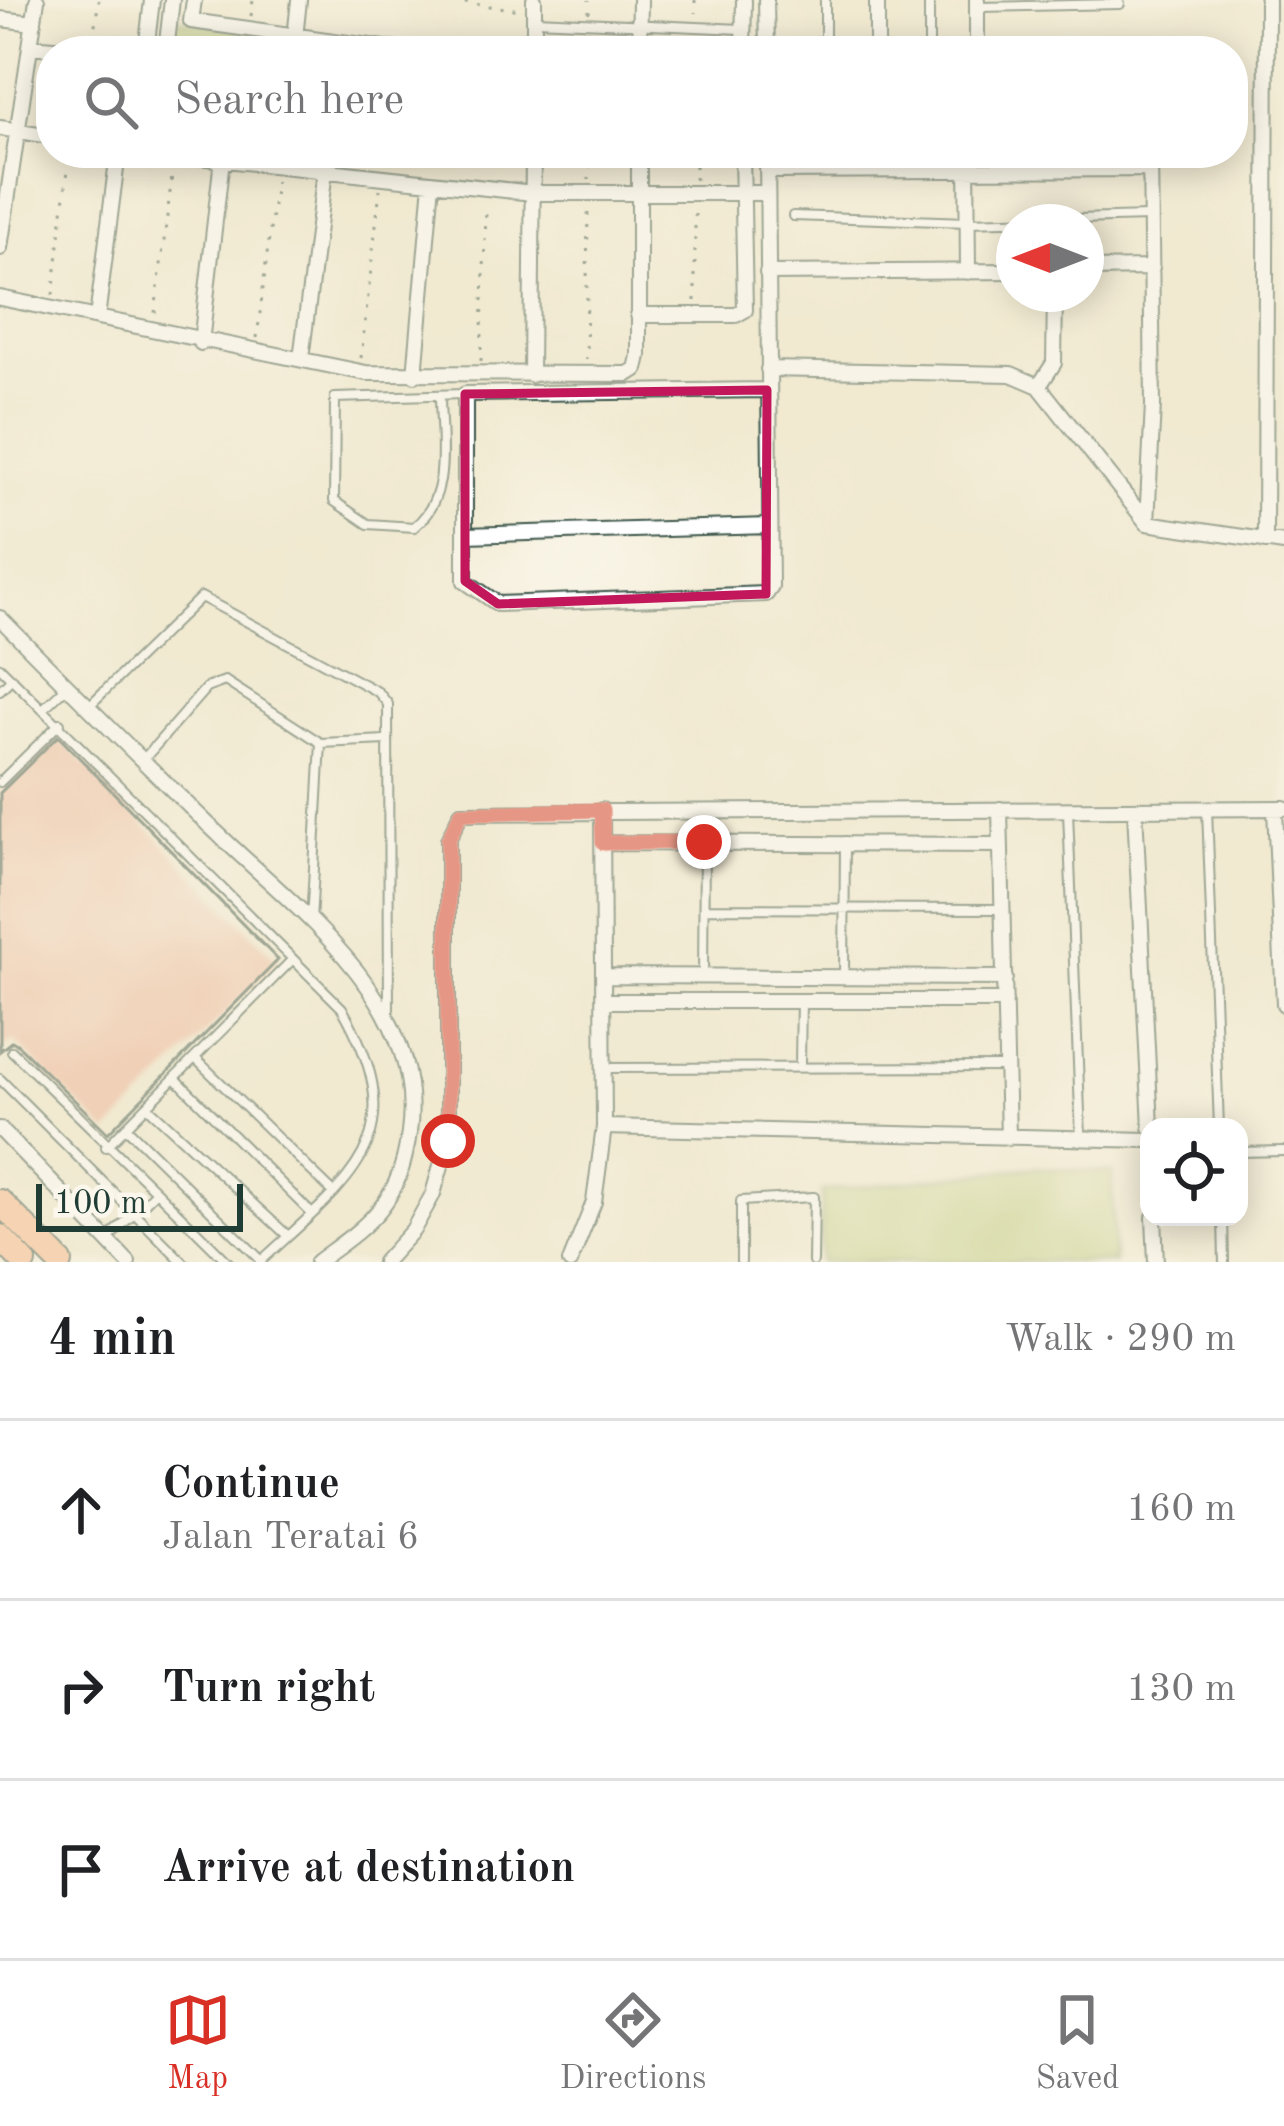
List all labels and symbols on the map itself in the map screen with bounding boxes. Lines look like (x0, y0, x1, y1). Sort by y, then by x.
north arrow (996, 204, 1104, 312)
route end (677, 815, 731, 869)
route start (421, 1114, 475, 1168)
scale bar (36, 1178, 243, 1231)

